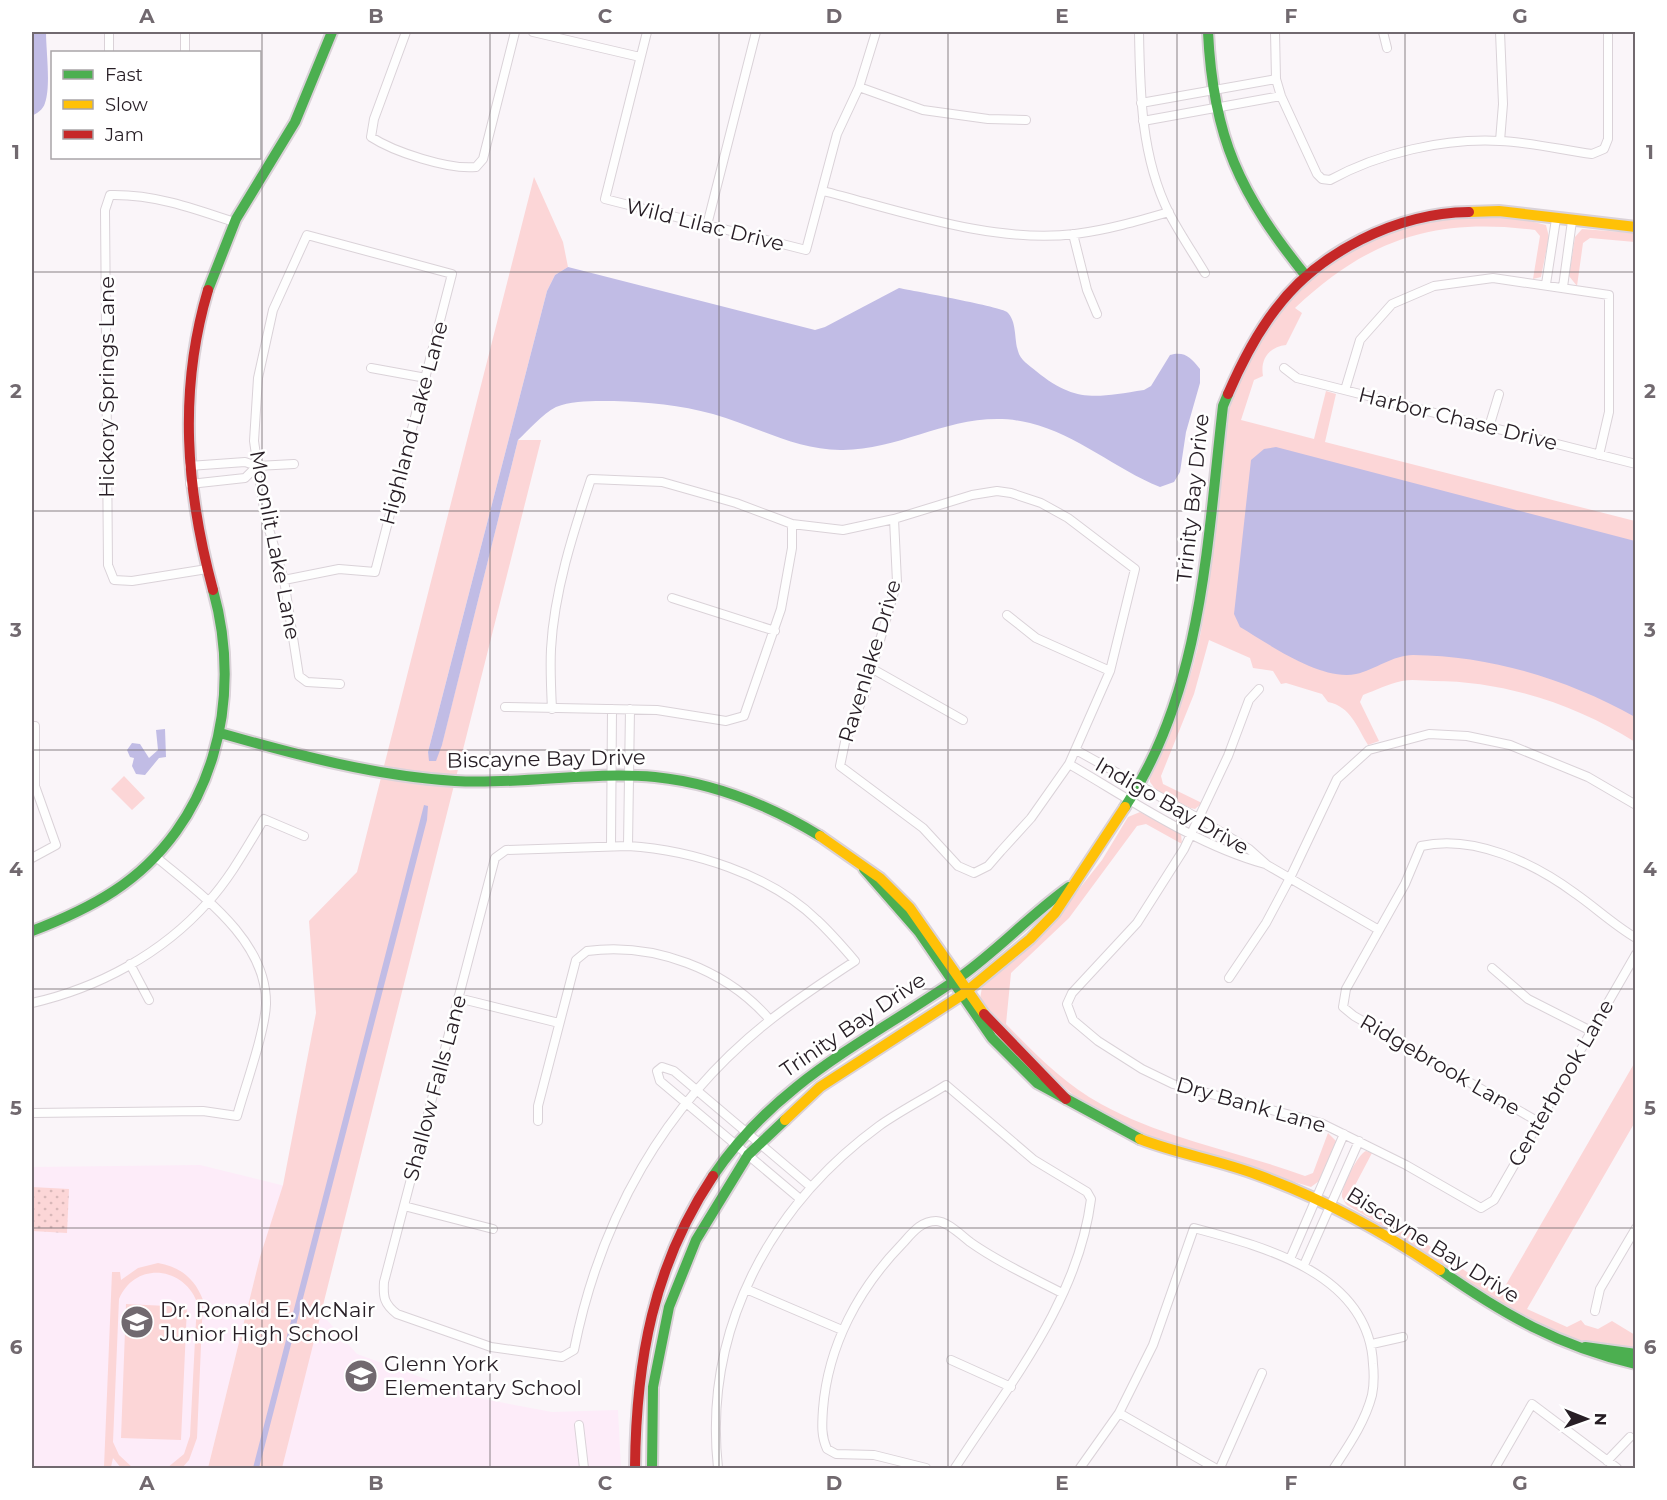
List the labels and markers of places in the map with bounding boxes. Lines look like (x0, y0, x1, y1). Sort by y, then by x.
place label: Dr. Ronald E. McNair Junior High School (159, 1297, 375, 1346)
school or university icon: Dr. Ronald E. McNair Junior High School (119, 1304, 155, 1340)
place label: Glenn York Elementary School (384, 1351, 582, 1400)
school or university icon: Glenn York Elementary School (343, 1358, 379, 1394)

